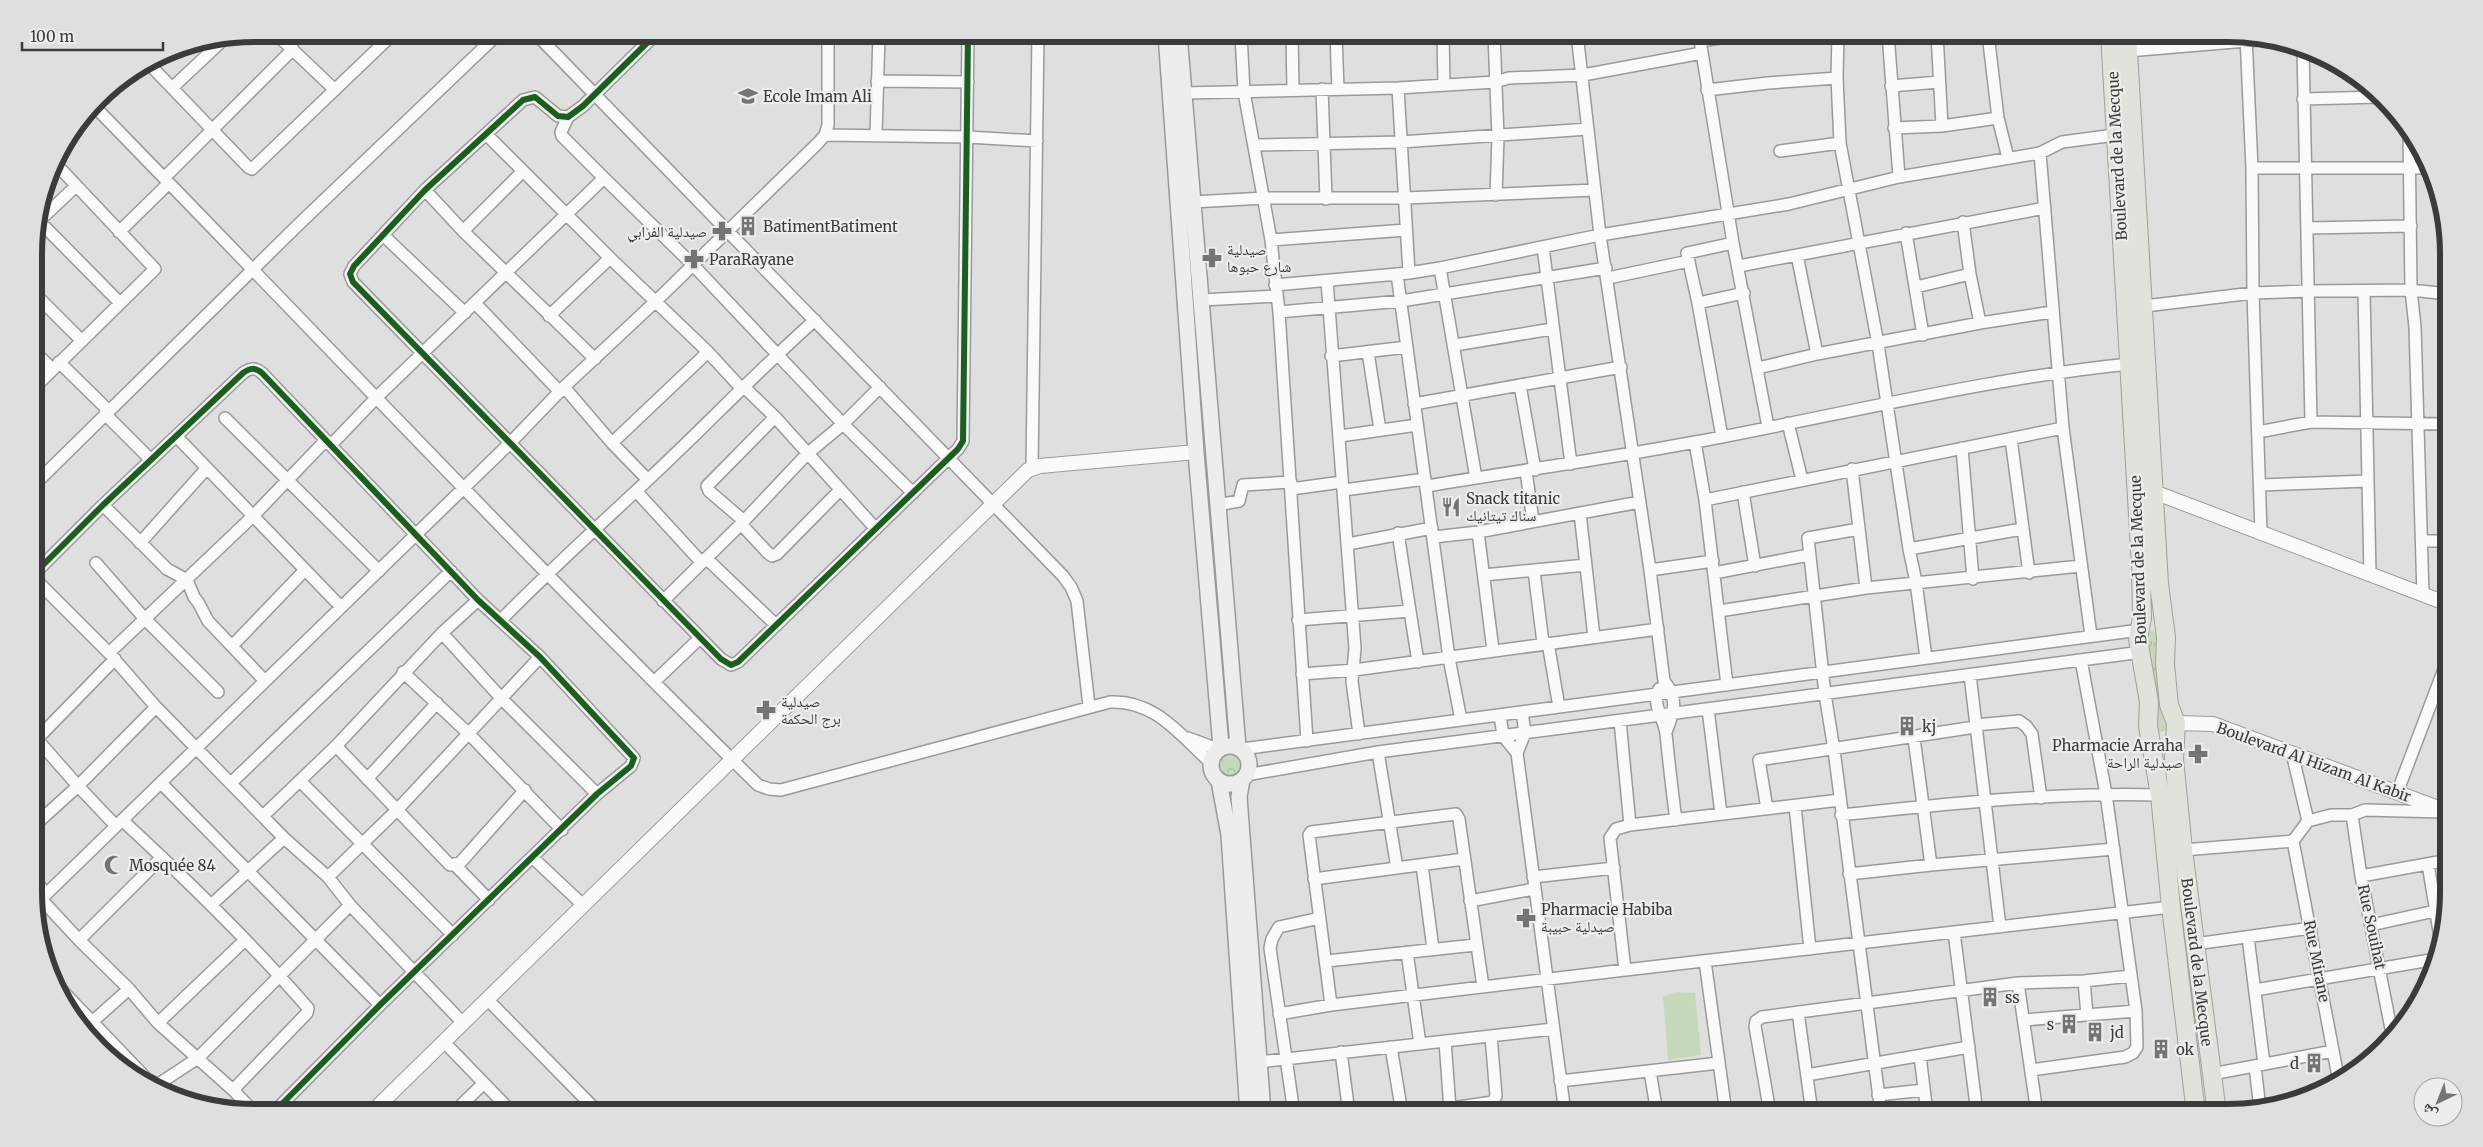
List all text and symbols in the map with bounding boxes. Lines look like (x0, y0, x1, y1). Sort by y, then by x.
scale bar (22, 20, 164, 52)
text: 100 m (30, 27, 74, 46)
street label: Boulevard de la Mecque (2103, 71, 2131, 241)
school or university icon: Ecole Imam Ali (737, 85, 759, 107)
place label: Ecole Imam Ali (763, 87, 872, 106)
building icon: BatimentBatiment (737, 215, 759, 237)
place label: BatimentBatiment (763, 217, 898, 236)
pharmacy icon: صيدلية الفرابي (711, 220, 733, 242)
place label: صيدلية الفرابي (627, 222, 707, 243)
place label: صيدلية شارع حبوها (1227, 240, 1292, 277)
pharmacy icon: صيدلية شارع حبوها (1201, 247, 1223, 269)
pharmacy icon: ParaRayane (683, 248, 705, 270)
place label: ParaRayane (709, 250, 794, 269)
street label: Boulevard de la Mecque (2126, 475, 2150, 645)
place label: Snack titanic سناك تيتانيك (1466, 489, 1560, 525)
restaurant icon: Snack titanic سناك تيتانيك (1440, 496, 1462, 518)
place label: صيدلية برج الحكمة (781, 692, 841, 729)
pharmacy icon: صيدلية برج الحكمة (755, 699, 777, 721)
building icon: kj (1896, 715, 1918, 737)
place label: kj (1922, 717, 1936, 736)
street label: Boulevard Al Hizam Al Kabir (2214, 718, 2414, 806)
place label: Pharmacie Arraha صيدلية الراحة (2052, 736, 2183, 772)
pharmacy icon: Pharmacie Arraha صيدلية الراحة (2187, 743, 2209, 765)
mosque icon: Mosquée 84 (103, 854, 125, 876)
place label: Mosquée 84 (129, 856, 216, 875)
street label: Boulevard de la Mecque (2177, 877, 2217, 1047)
street label: Rue Souihat (2354, 883, 2390, 971)
place label: Pharmacie Habiba صيدلية حبيبة (1541, 900, 1673, 936)
pharmacy icon: Pharmacie Habiba صيدلية حبيبة (1515, 907, 1537, 929)
street label: Rue Mirane (2300, 918, 2334, 1004)
building icon: ss (1979, 986, 2001, 1008)
place label: ss (2005, 988, 2020, 1007)
building icon: s (2058, 1013, 2080, 1035)
place label: s (2047, 1015, 2054, 1034)
building icon: jd (2084, 1021, 2106, 1043)
place label: jd (2109, 1023, 2124, 1042)
building icon: ok (2150, 1038, 2172, 1060)
place label: ok (2176, 1040, 2195, 1059)
building icon: d (2303, 1052, 2325, 1074)
place label: d (2290, 1054, 2299, 1073)
north arrow (2413, 1077, 2463, 1127)
text: ش (2417, 1100, 2441, 1123)

